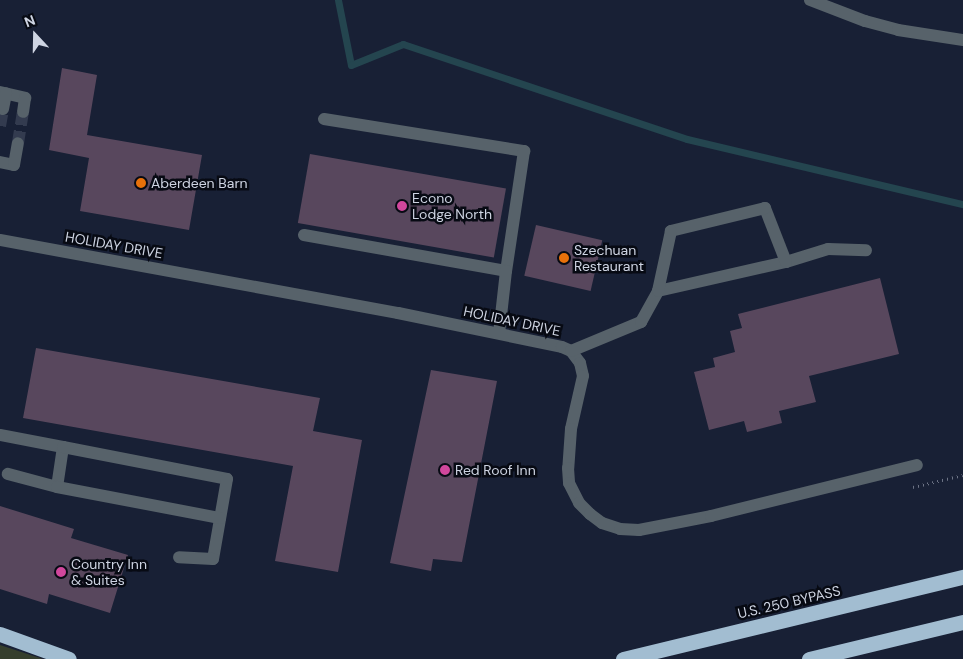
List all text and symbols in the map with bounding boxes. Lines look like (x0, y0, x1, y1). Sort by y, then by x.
north arrow (10, 10, 60, 60)
text: N (22, 11, 38, 31)
place label: Aberdeen Barn (151, 175, 248, 191)
marker: Aberdeen Barn (135, 177, 147, 189)
place label: Econo Lodge North (412, 190, 492, 222)
marker: Econo Lodge North (396, 200, 408, 212)
street label: HOLIDAY DRIVE (64, 228, 164, 262)
place label: Szechuan Restaurant (574, 242, 644, 274)
marker: Szechuan Restaurant (558, 252, 570, 264)
street label: HOLIDAY DRIVE (462, 303, 562, 339)
place label: Red Roof Inn (455, 462, 536, 478)
marker: Red Roof Inn (439, 464, 451, 476)
place label: Country Inn & Suites (71, 556, 147, 588)
marker: Country Inn & Suites (55, 566, 67, 578)
street label: U.S. 250 BYPASS (736, 582, 842, 622)

